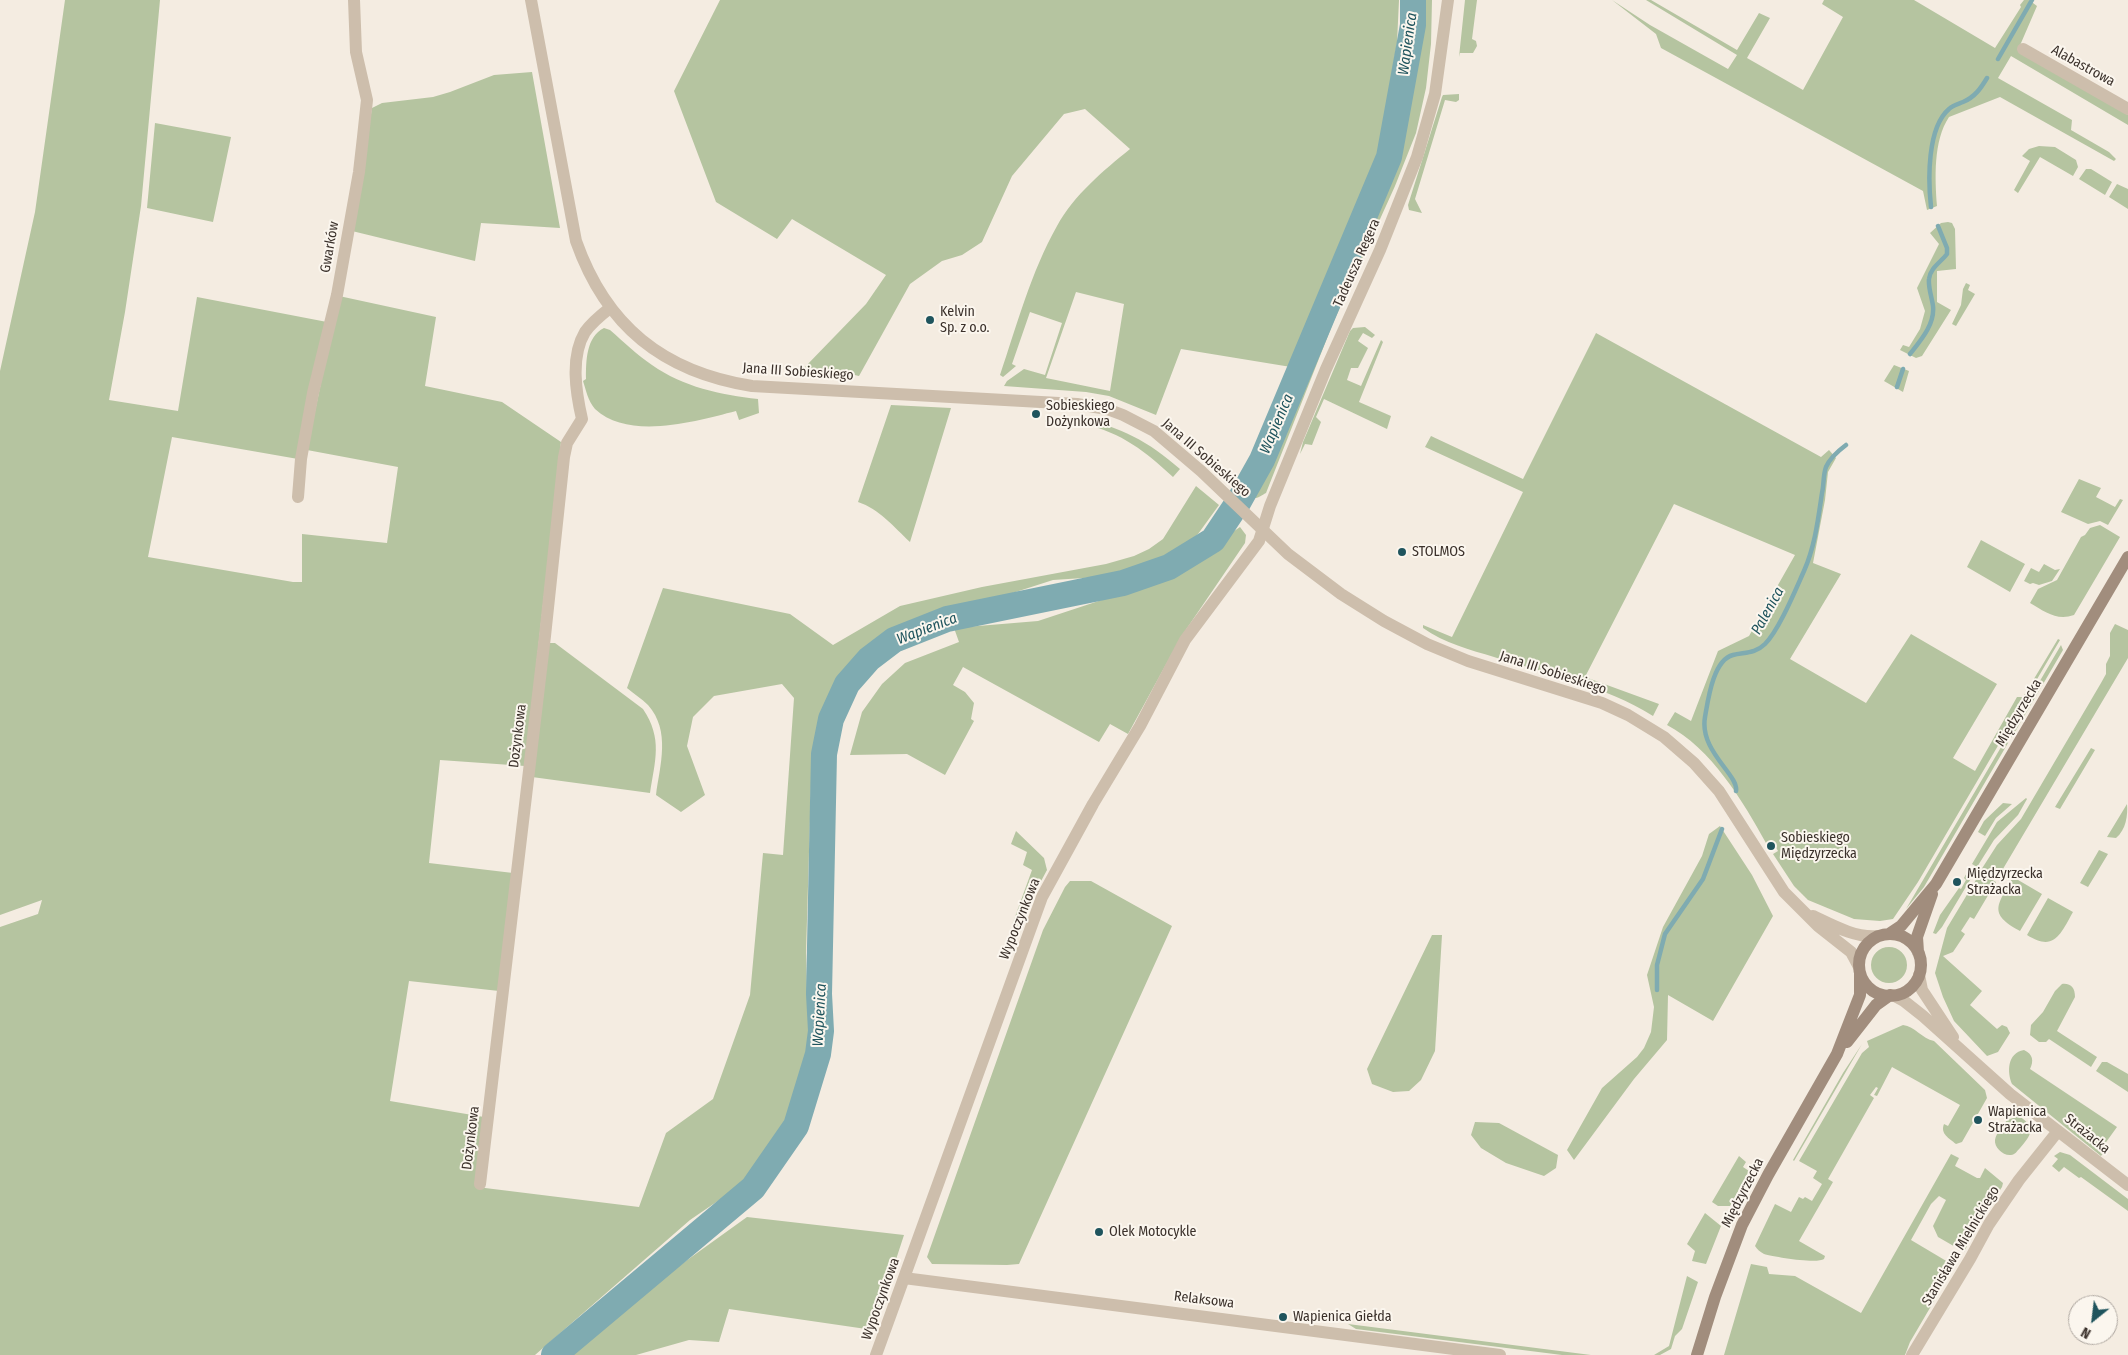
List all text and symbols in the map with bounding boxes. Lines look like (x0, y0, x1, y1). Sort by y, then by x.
water label: Wapienica (1395, 12, 1421, 76)
street label: Alabastrowa (2048, 42, 2118, 90)
street label: Tadeusza Regera (1330, 216, 1384, 310)
street label: Gwarków (317, 220, 343, 274)
place label: Kelvin Sp. z o.o. (940, 304, 990, 336)
marker: Kelvin Sp. z o.o. (924, 314, 936, 326)
street label: Jana III Sobieskiego (742, 360, 854, 384)
water label: Wapienica (1256, 391, 1298, 457)
place label: Sobieskiego Dożynkowa (1046, 398, 1115, 431)
marker: Sobieskiego Dożynkowa (1030, 408, 1042, 420)
street label: Jana III Sobieskiego (1158, 415, 1254, 501)
place label: STOLMOS (1412, 544, 1465, 560)
marker: STOLMOS (1396, 546, 1408, 558)
water label: Palenica (1748, 584, 1788, 638)
water label: Wapienica (894, 609, 960, 649)
street label: Jana III Sobieskiego (1497, 648, 1609, 698)
street label: Międzyrzecka (1992, 676, 2046, 750)
street label: Dożynkowa (506, 703, 530, 769)
place label: Sobieskiego Międzyrzecka (1781, 830, 1857, 862)
marker: Sobieskiego Międzyrzecka (1765, 840, 1777, 852)
place label: Międzyrzecka Strażacka (1967, 866, 2043, 899)
street label: Wypoczynkowa (996, 876, 1044, 962)
marker: Międzyrzecka Strażacka (1951, 876, 1963, 888)
water label: Wapienica (809, 983, 831, 1047)
place label: Wapienica Strażacka (1988, 1104, 2046, 1136)
street label: Dożynkowa (459, 1105, 483, 1171)
street label: Strażacka (2061, 1110, 2113, 1158)
marker: Wapienica Strażacka (1972, 1114, 1984, 1126)
street label: Międzyrzecka (1718, 1155, 1768, 1231)
street label: Stanisława Mielnickiego (1919, 1183, 2003, 1309)
place label: Olek Motocykle (1109, 1224, 1196, 1240)
marker: Olek Motocykle (1093, 1226, 1105, 1238)
street label: Wypoczynkowa (858, 1256, 904, 1342)
street label: Relaksowa (1173, 1288, 1235, 1312)
north arrow (2068, 1295, 2118, 1345)
place label: Wapienica Giełda (1293, 1309, 1391, 1325)
marker: Wapienica Giełda (1277, 1311, 1289, 1323)
text: N (2078, 1323, 2094, 1342)

